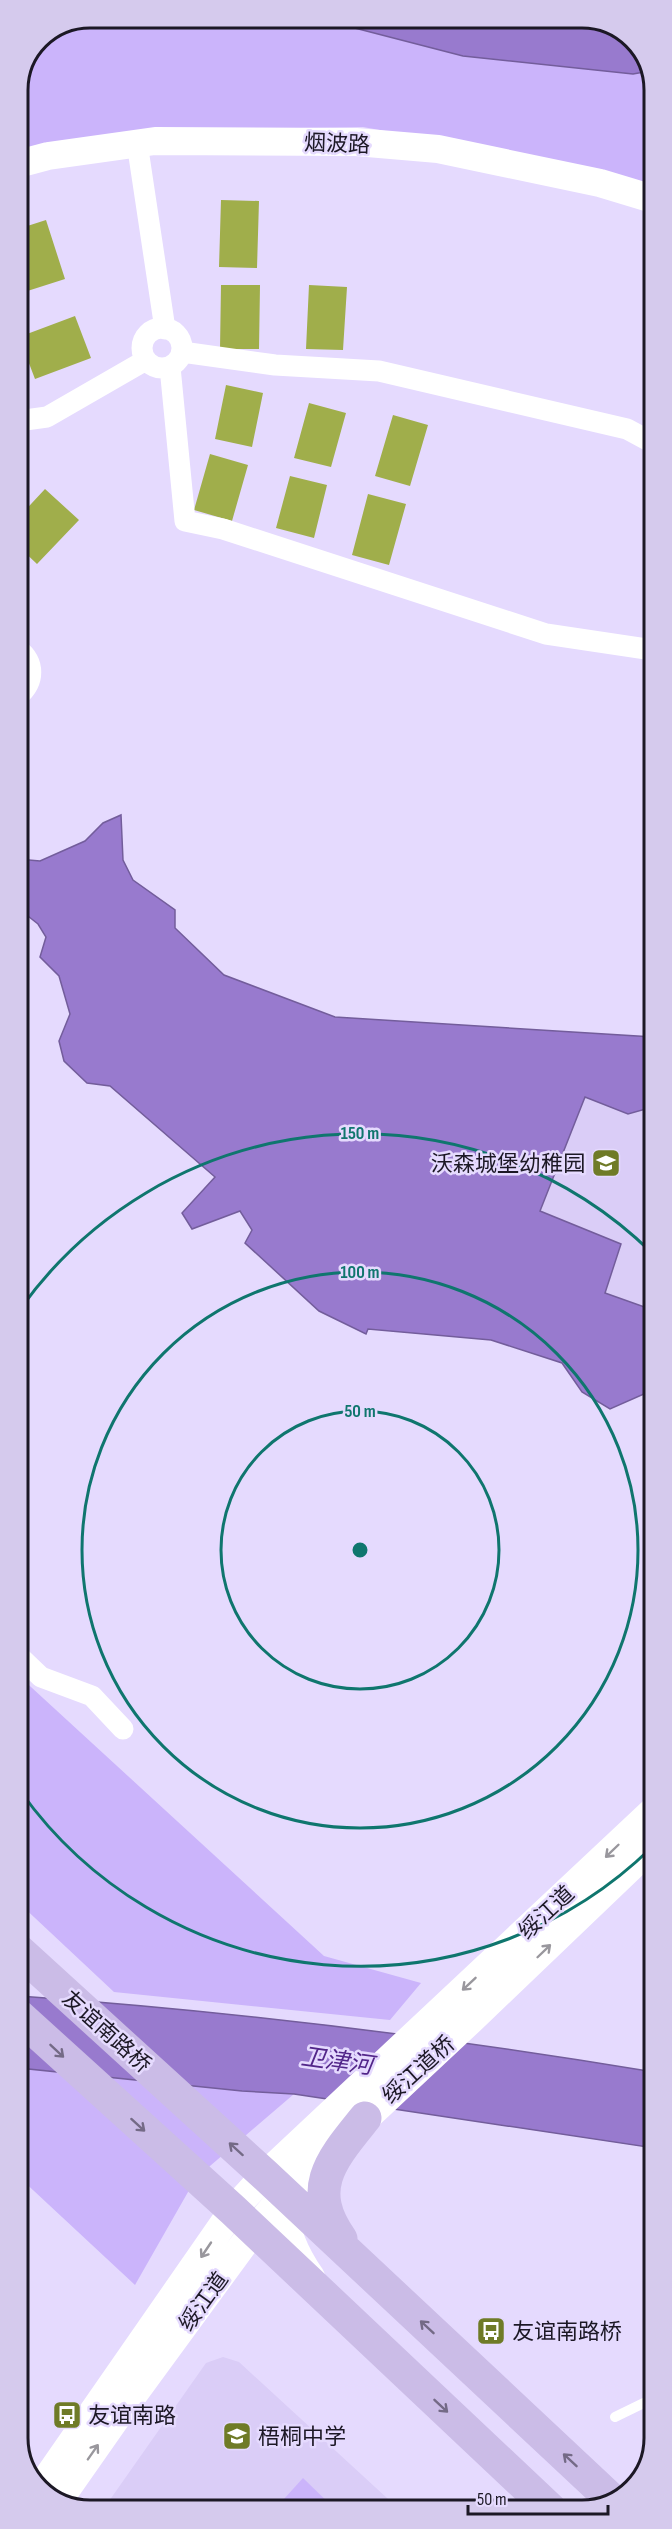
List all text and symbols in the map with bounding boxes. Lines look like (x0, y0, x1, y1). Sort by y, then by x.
street label: 烟波路 (303, 130, 370, 159)
text: 150 m (341, 1123, 379, 1144)
school or university icon: 沃森城堡幼稚园 (590, 1147, 622, 1179)
place label: 沃森城堡幼稚园 (431, 1151, 585, 1178)
text: 100 m (341, 1262, 380, 1283)
text: 50 m (344, 1401, 376, 1422)
centre of rings (350, 1540, 370, 1560)
one-way arrow (604, 1844, 619, 1858)
street label: 绥江道 (514, 1881, 580, 1945)
one-way arrow (536, 1944, 551, 1958)
one-way arrow (462, 1977, 477, 1991)
street label: 友谊南路桥 (56, 1985, 156, 2079)
street label: 绥江道桥 (377, 2031, 461, 2110)
water label: 卫津河 (299, 2042, 379, 2081)
one-way arrow (49, 2044, 64, 2058)
one-way arrow (130, 2118, 145, 2132)
one-way arrow (229, 2142, 244, 2156)
one-way arrow (200, 2241, 212, 2257)
street label: 绥江道 (174, 2267, 235, 2337)
bus stop icon: 友谊南路桥 (475, 2315, 507, 2347)
one-way arrow (420, 2319, 435, 2334)
place label: 友谊南路桥 (512, 2319, 622, 2346)
bus stop icon: 友谊南路 (51, 2399, 83, 2431)
one-way arrow (433, 2399, 448, 2413)
place label: 友谊南路 (88, 2403, 176, 2430)
school or university icon: 梧桐中学 (221, 2420, 253, 2452)
place label: 梧桐中学 (258, 2424, 346, 2451)
one-way arrow (87, 2445, 99, 2461)
one-way arrow (562, 2452, 577, 2467)
scale bar (468, 2478, 608, 2516)
text: 50 m (477, 2489, 507, 2510)

